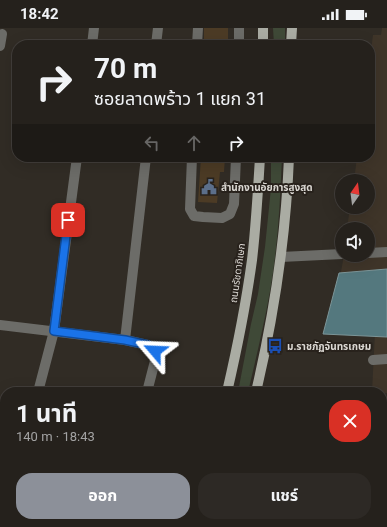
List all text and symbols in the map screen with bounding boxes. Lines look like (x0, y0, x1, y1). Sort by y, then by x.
text: 18:42 (20, 5, 59, 23)
text: 70 m (94, 52, 157, 85)
icon: right (28, 56, 80, 108)
text: ซอยลาดพร้าว 1 แยก 31 (94, 88, 266, 109)
icon: left (141, 132, 163, 154)
icon: ahead (183, 132, 205, 154)
icon: right (225, 132, 247, 154)
north arrow (335, 174, 375, 214)
map controls (335, 174, 375, 262)
public building icon: สำนักงานอัยการสูงสุด (200, 178, 218, 196)
place label: สำนักงานอัยการสูงสุด (221, 182, 313, 194)
pin (51, 203, 85, 237)
icon: arrive (57, 209, 79, 231)
button: sound (335, 222, 375, 262)
street label: ถนนรัชดาภิเษก (228, 243, 247, 304)
position arrow (134, 330, 176, 372)
bus stop icon: ม.ราชภัฏจันทรเกษม (266, 337, 284, 355)
place label: ม.ราชภัฏจันทรเกษม (287, 341, 371, 352)
text: 1 นาที (16, 400, 77, 428)
button: close (329, 400, 371, 442)
text: 140 m · 18:43 (16, 429, 95, 444)
button: ออก (16, 473, 190, 519)
button: แชร์ (198, 473, 371, 519)

